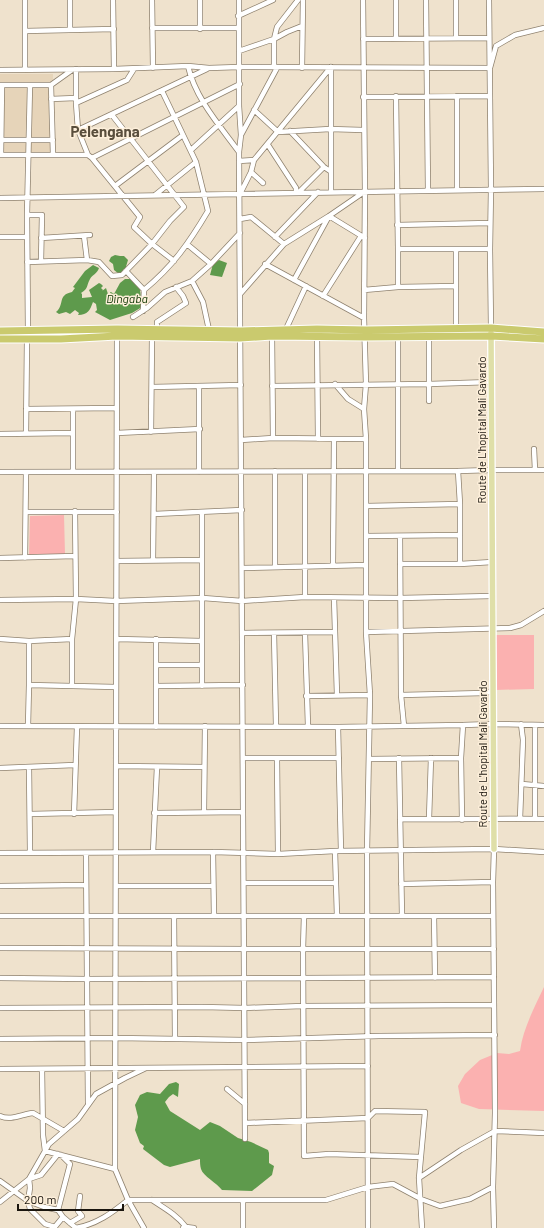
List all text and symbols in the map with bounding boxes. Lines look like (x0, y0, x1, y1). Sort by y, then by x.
district label: Pelengana (70, 122, 140, 140)
water label: Dingaba (106, 291, 148, 305)
street label: Route de L'hopital Mali Gavardo (475, 357, 488, 503)
street label: Route de L'hopital Mali Gavardo (476, 681, 489, 827)
scale bar (18, 1186, 123, 1212)
text: 200 m (24, 1192, 56, 1206)

